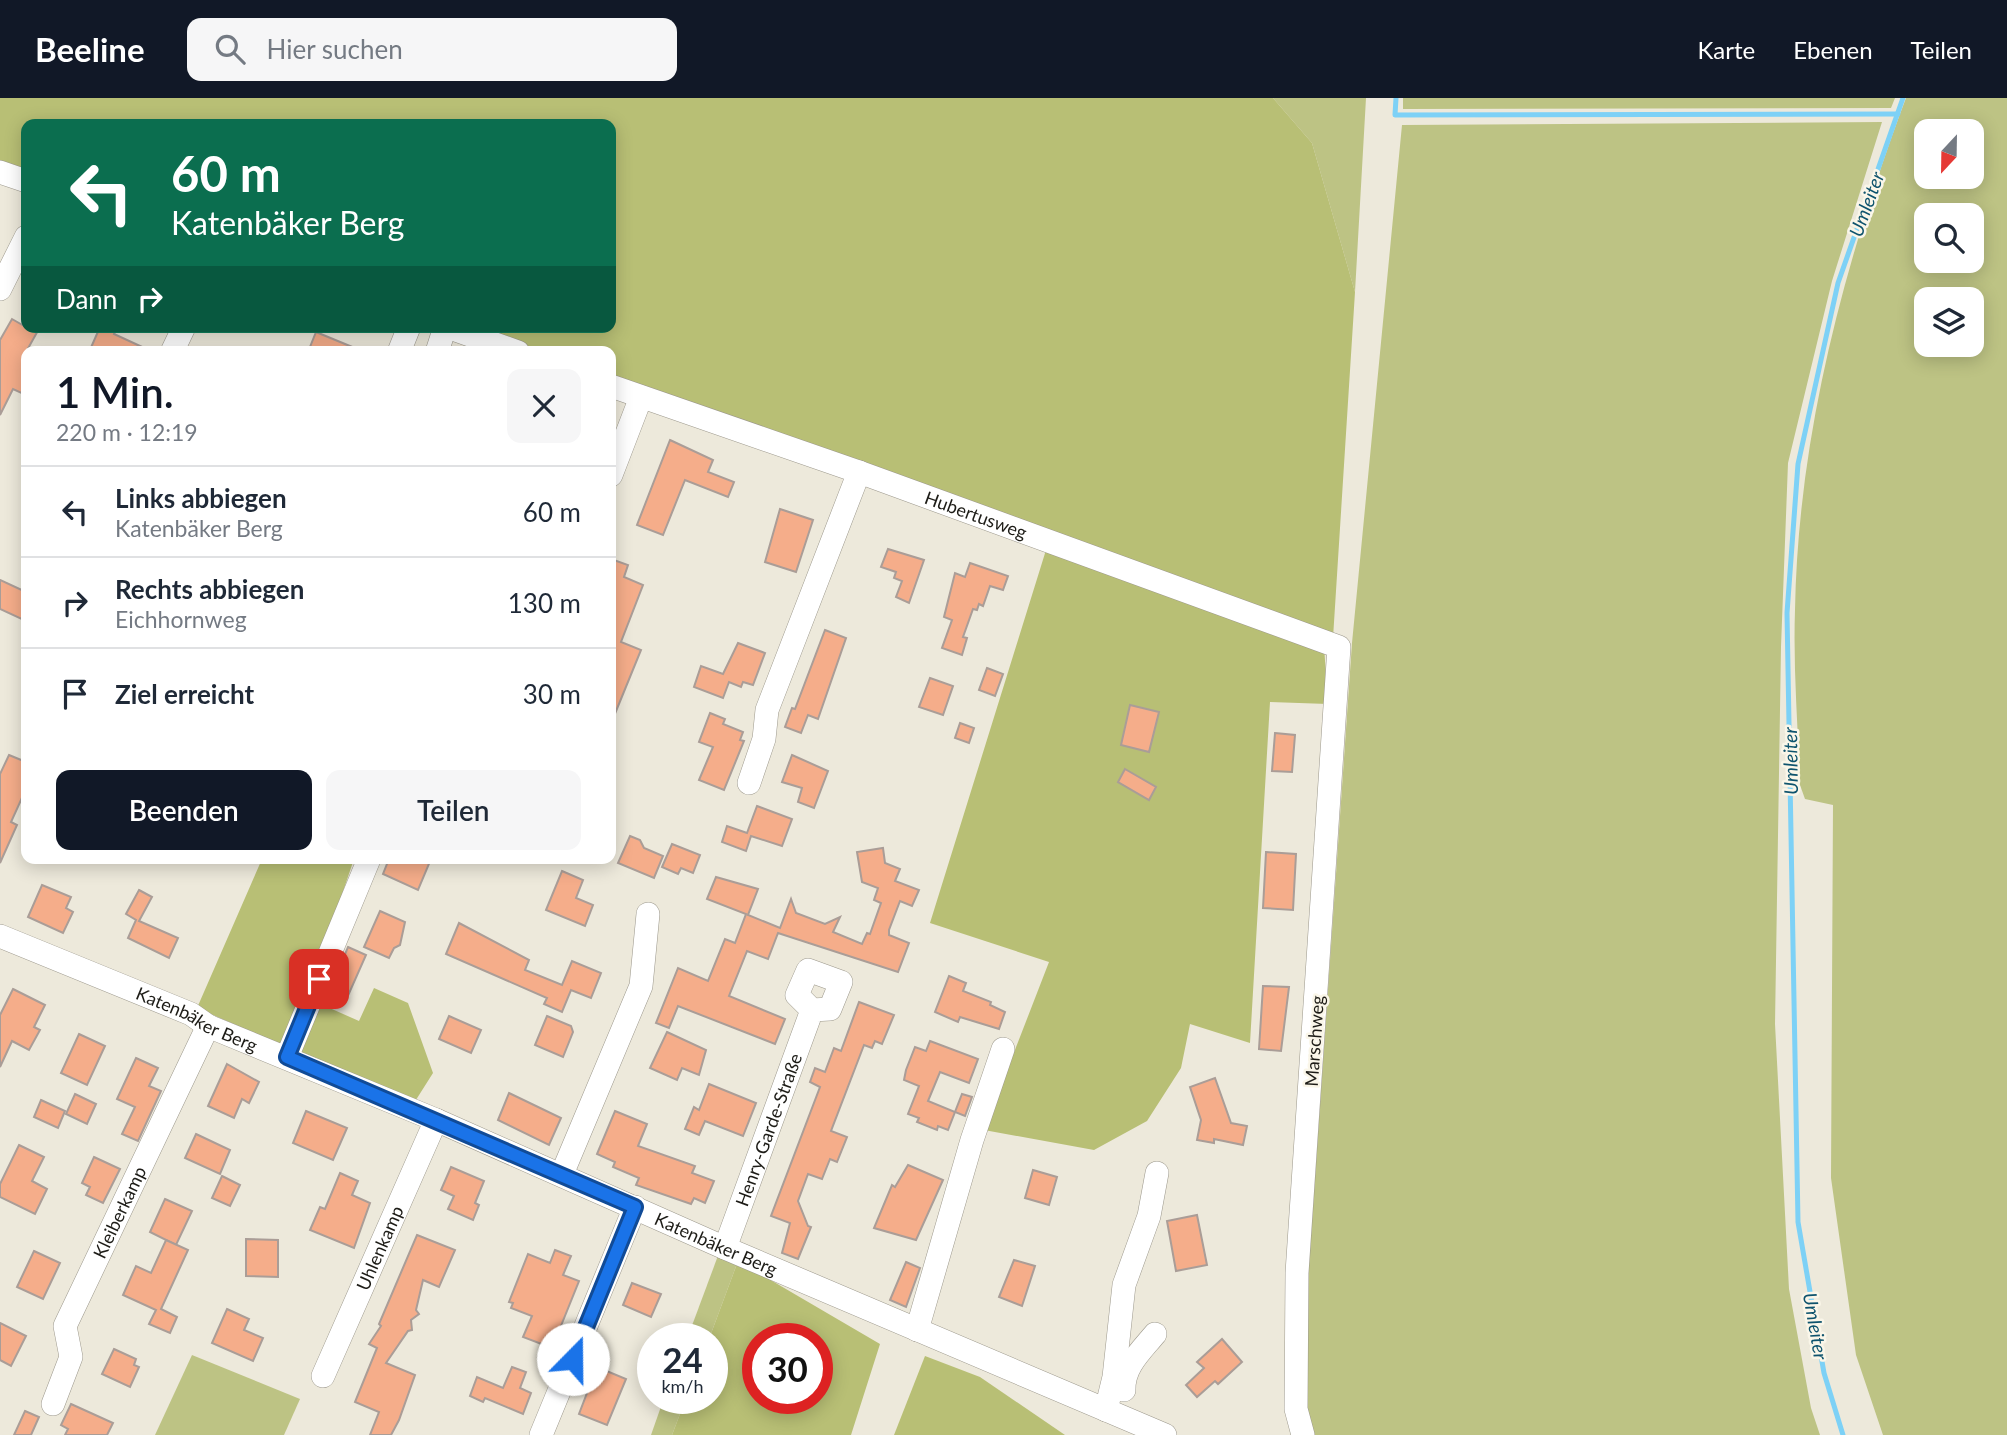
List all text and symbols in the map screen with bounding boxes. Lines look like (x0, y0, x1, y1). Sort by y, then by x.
search box (187, 18, 677, 81)
text: Beeline (35, 29, 145, 69)
icon: search (211, 30, 249, 68)
text: Hier suchen (267, 33, 403, 65)
text: Karte (1698, 35, 1755, 64)
text: Ebenen (1793, 35, 1873, 64)
text: Teilen (1911, 35, 1972, 64)
north arrow (1914, 119, 1984, 189)
map controls (1914, 119, 1984, 357)
text: 60 m (171, 144, 281, 202)
icon: left (56, 147, 147, 238)
water label: Umleiter (1844, 168, 1889, 240)
text: Katenbäker Berg (171, 203, 404, 242)
button: search (1914, 203, 1984, 273)
icon: right (131, 280, 169, 318)
text: Dann (56, 283, 117, 315)
button: layers (1914, 287, 1984, 357)
text: 1 Min. (56, 367, 174, 417)
button: close (507, 369, 581, 443)
text: 220 m · 12:19 (56, 418, 198, 446)
text: Links abbiegen (115, 482, 287, 514)
street label: Hubertusweg (922, 486, 1030, 543)
icon: left (56, 493, 94, 531)
text: 60 m (523, 496, 581, 528)
text: Katenbäker Berg (115, 514, 283, 542)
text: Rechts abbiegen (115, 573, 304, 605)
icon: right (56, 584, 94, 622)
text: 130 m (508, 587, 581, 619)
text: Eichhornweg (115, 605, 247, 633)
icon: arrive (56, 675, 94, 713)
text: Ziel erreicht (115, 678, 254, 710)
text: 30 m (523, 678, 581, 710)
water label: Umleiter (1778, 727, 1802, 795)
button: Beenden (56, 770, 312, 850)
button: Teilen (326, 770, 581, 850)
pin (289, 949, 349, 1009)
icon: arrive (300, 960, 338, 998)
street label: Katenbäker Berg (133, 982, 261, 1056)
street label: Marschweg (1300, 995, 1328, 1087)
street label: Henry-Garde-Straße (730, 1050, 806, 1209)
street label: Kleiberkamp (88, 1163, 151, 1262)
street label: Uhlenkamp (351, 1202, 408, 1294)
street label: Katenbäker Berg (651, 1207, 781, 1280)
water label: Umleiter (1799, 1291, 1833, 1362)
position arrow (536, 1322, 610, 1396)
speed limit sign: 30 (742, 1323, 833, 1414)
text: 24 (662, 1338, 703, 1380)
text: km/h (661, 1375, 704, 1397)

